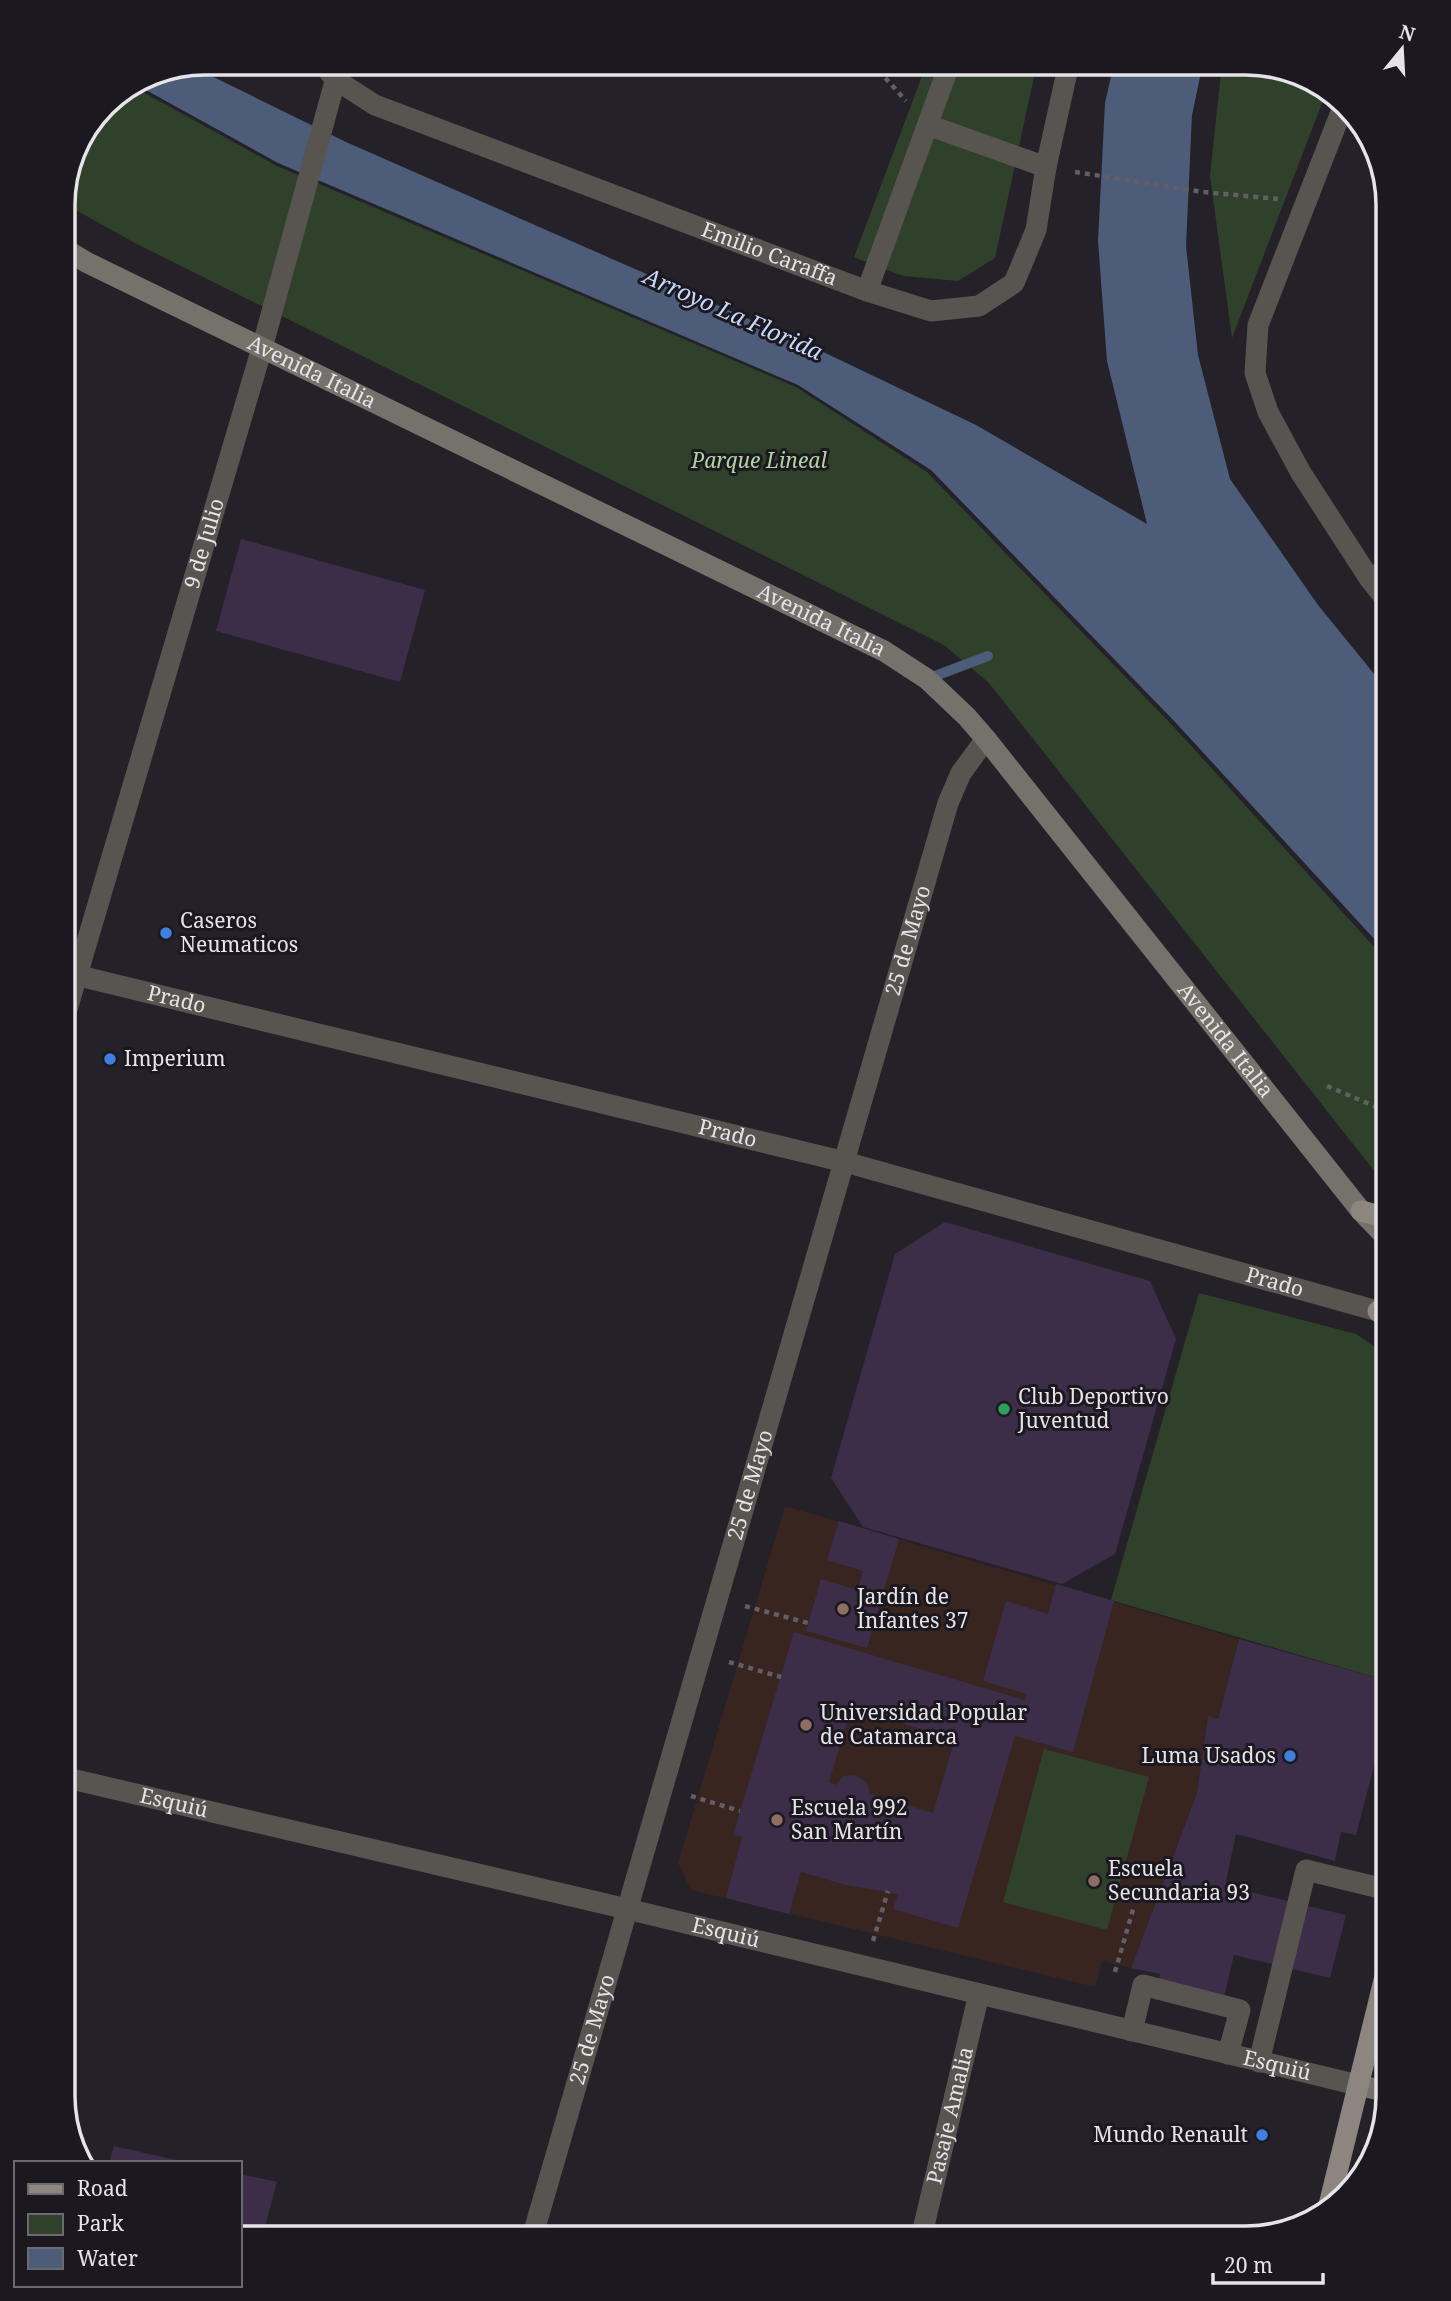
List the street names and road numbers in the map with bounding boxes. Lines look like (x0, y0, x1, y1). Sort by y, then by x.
street label: Emilio Caraffa (698, 215, 842, 292)
street label: Avenida Italia (243, 328, 381, 414)
street label: 9 de Julio (177, 495, 230, 592)
street label: Avenida Italia (753, 576, 891, 663)
street label: 25 de Mayo (878, 882, 936, 999)
street label: Avenida Italia (1172, 976, 1280, 1103)
street label: Prado (145, 978, 209, 1019)
street label: Prado (696, 1112, 760, 1153)
street label: Prado (1243, 1260, 1307, 1303)
street label: 25 de Mayo (720, 1426, 779, 1543)
street label: Esquiú (137, 1781, 211, 1823)
street label: Esquiú (689, 1910, 763, 1954)
street label: 25 de Mayo (562, 1971, 621, 2088)
street label: Esquiú (1241, 2043, 1314, 2086)
street label: Pasaje Amalia (919, 2044, 979, 2187)

